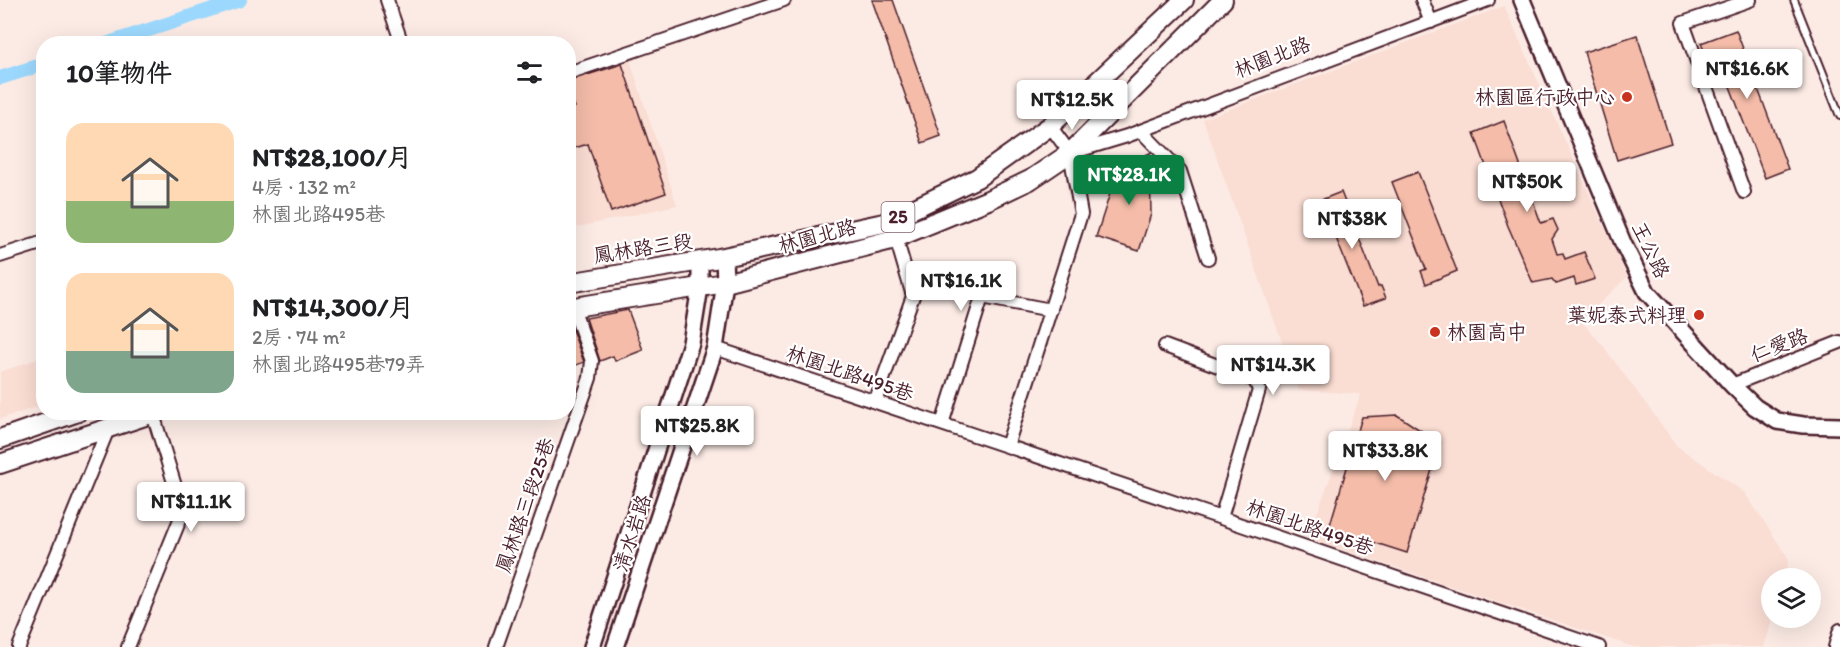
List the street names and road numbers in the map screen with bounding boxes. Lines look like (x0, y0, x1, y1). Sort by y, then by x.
street label: 林園北路 (1230, 31, 1315, 83)
road number: 25 (882, 202, 914, 232)
street label: 林園北路 (775, 214, 860, 258)
street label: 王公路 (1627, 218, 1675, 283)
street label: 鳳林路三段 (592, 228, 694, 268)
street label: 仁愛路 (1747, 323, 1812, 367)
street label: 林園北路495巷 (783, 340, 918, 406)
street label: 鳳林路三段25巷 (491, 433, 560, 576)
street label: 清水岩路 (608, 490, 656, 575)
street label: 林園北路495巷 (1243, 494, 1378, 560)

